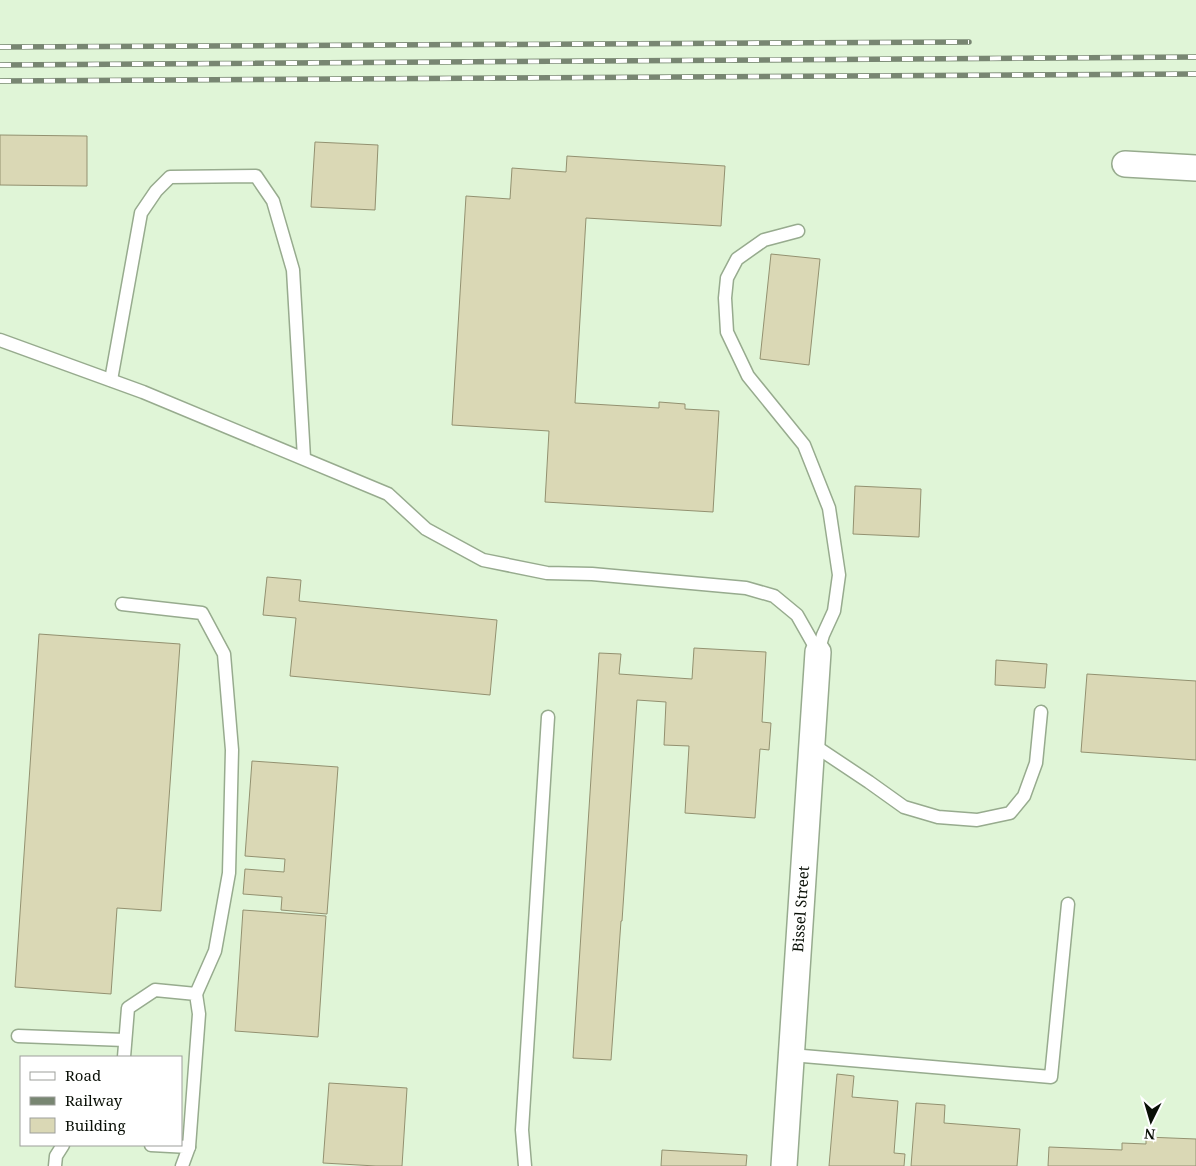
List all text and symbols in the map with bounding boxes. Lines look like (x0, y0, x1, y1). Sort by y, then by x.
street label: Bissel Street (787, 865, 813, 953)
legend (20, 1056, 182, 1146)
text: Road (65, 1065, 101, 1085)
text: Railway (65, 1090, 123, 1110)
north arrow (1126, 1096, 1176, 1146)
text: Building (65, 1115, 126, 1135)
text: N (1143, 1125, 1156, 1144)

